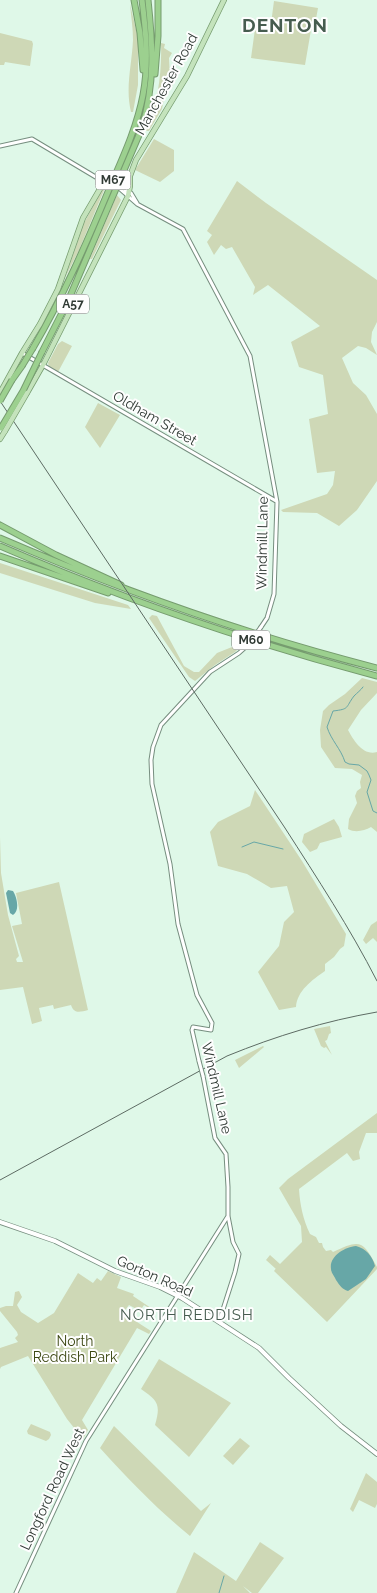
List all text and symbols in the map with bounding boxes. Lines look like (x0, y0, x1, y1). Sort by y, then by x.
district label: DENTON (242, 14, 328, 36)
street label: Manchester Road (132, 31, 200, 137)
road number: M67 (96, 170, 130, 190)
road number: A57 (57, 294, 89, 314)
street label: Oldham Street (110, 388, 200, 449)
street label: Windmill Lane (253, 496, 271, 590)
road number: M60 (232, 630, 270, 650)
street label: Windmill Lane (199, 1041, 235, 1135)
street label: Gorton Road (115, 1252, 195, 1300)
district label: NORTH REDDISH (120, 1306, 254, 1324)
park label: North Reddish Park (33, 1333, 118, 1365)
street label: Longford Road West (17, 1425, 87, 1553)

